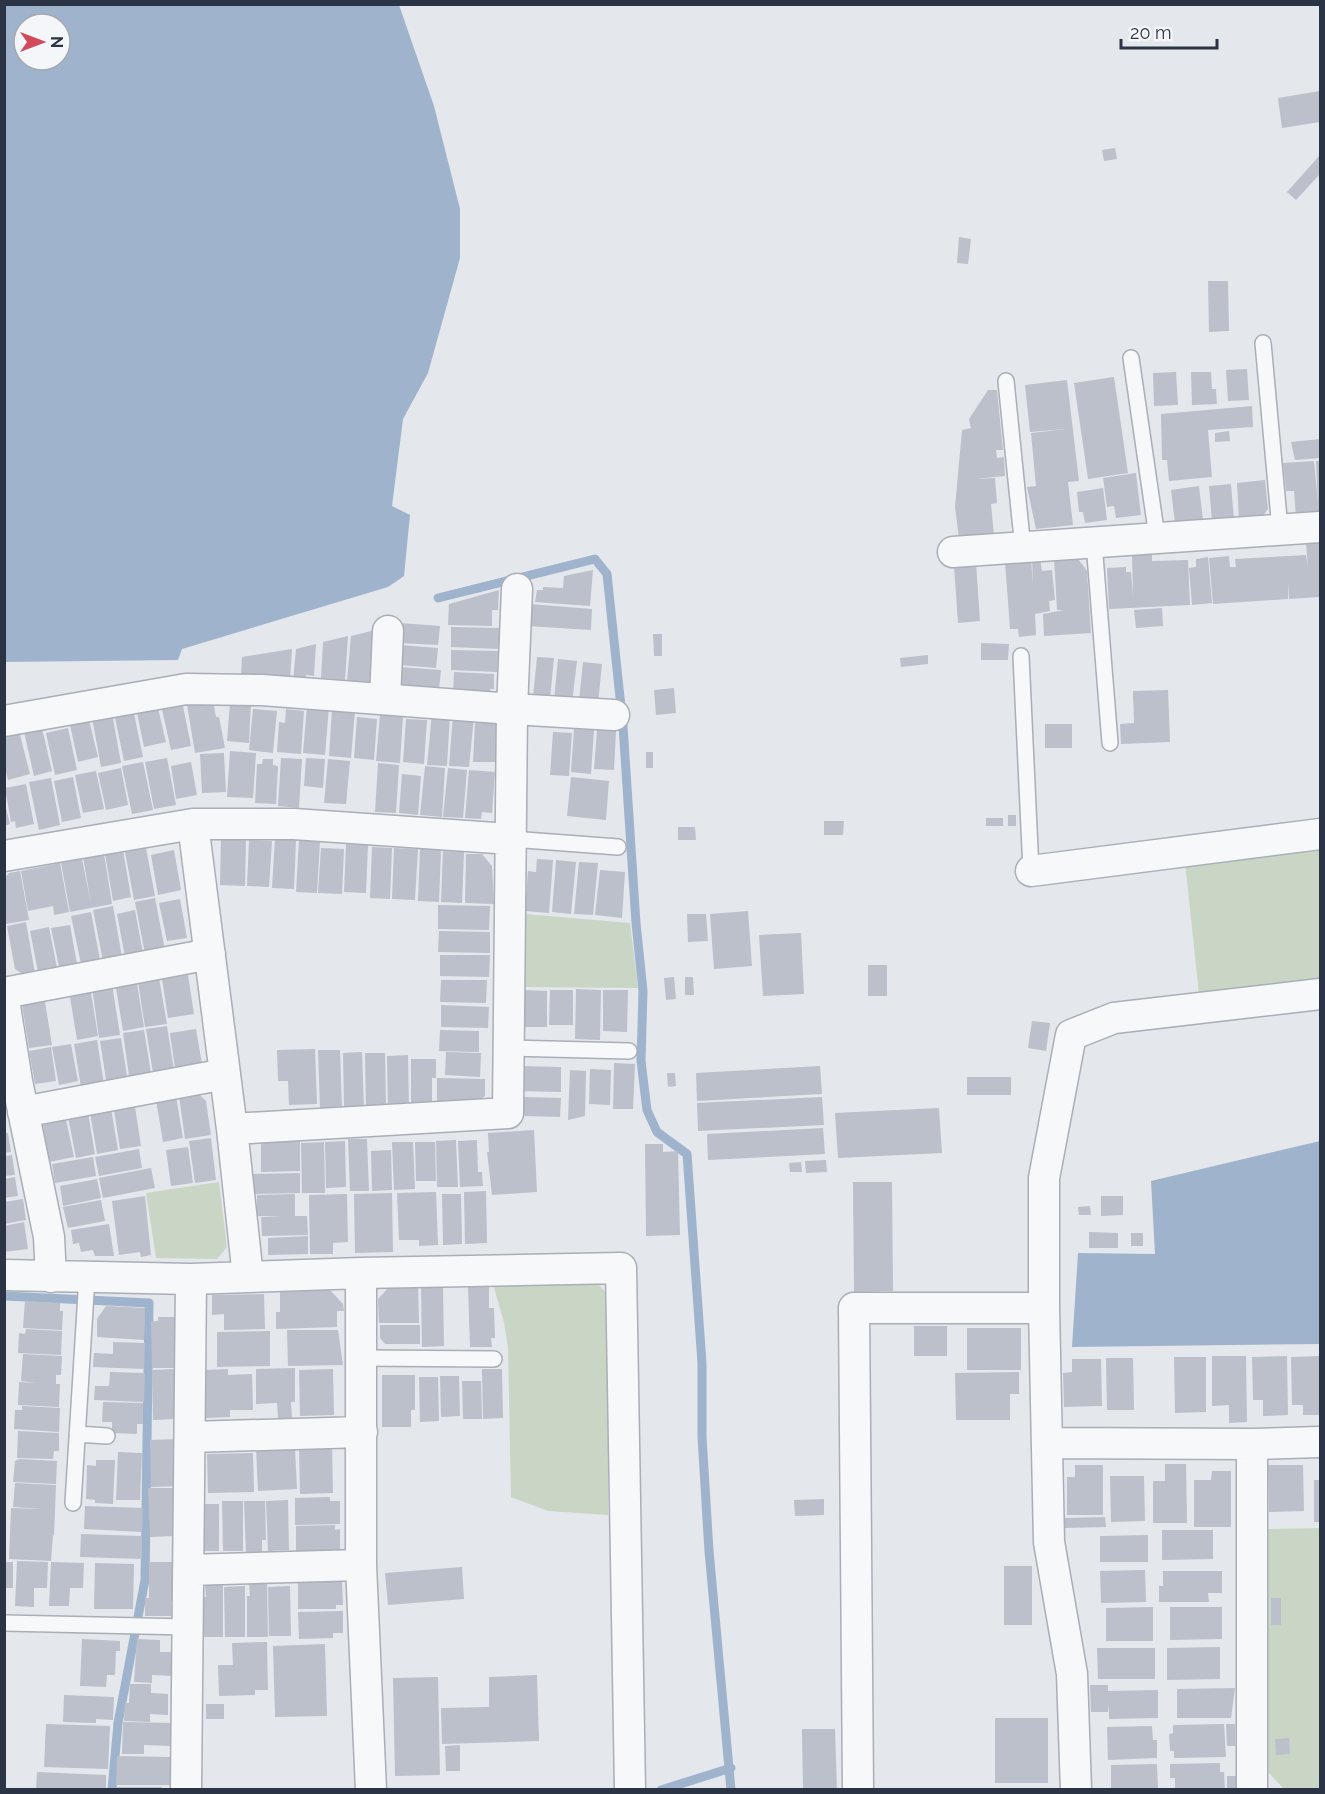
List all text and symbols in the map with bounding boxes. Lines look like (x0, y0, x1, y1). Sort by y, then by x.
north arrow (12, 12, 72, 72)
scale bar (1121, 12, 1217, 50)
text: 20 m (1130, 22, 1172, 43)
text: N (47, 36, 66, 48)

